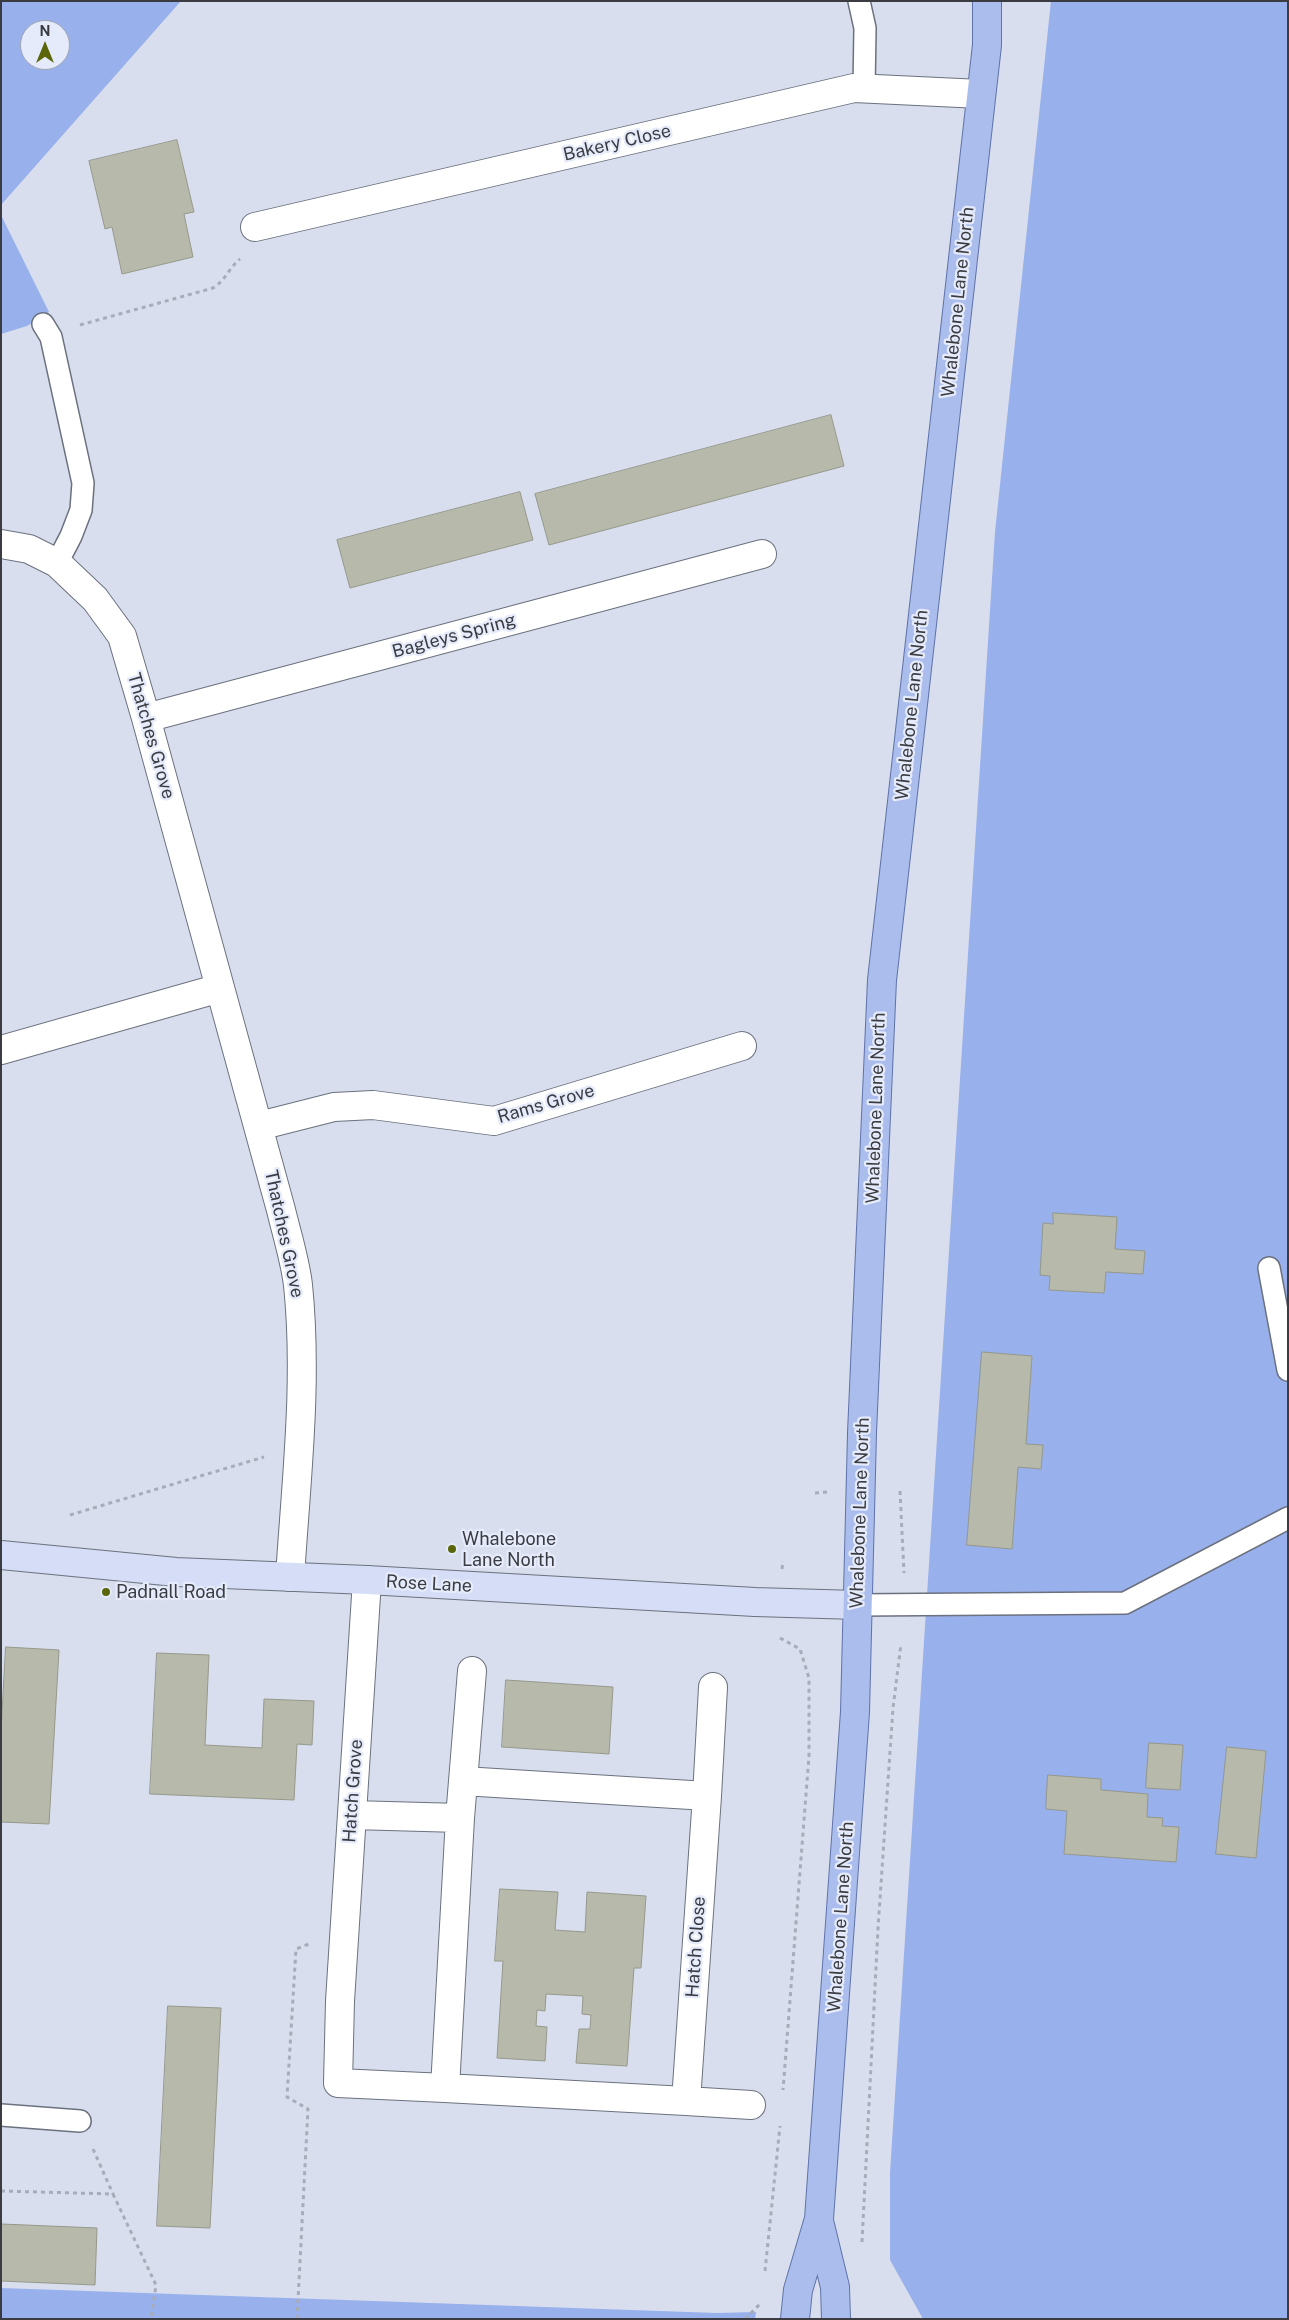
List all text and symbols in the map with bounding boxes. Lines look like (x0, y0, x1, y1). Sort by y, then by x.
north arrow (20, 20, 70, 70)
text: N (40, 23, 50, 39)
street label: Bakery Close (561, 120, 673, 166)
street label: Whalebone Lane North (937, 206, 979, 398)
street label: Bagleys Spring (390, 609, 518, 663)
street label: Whalebone Lane North (891, 609, 933, 801)
street label: Thatches Grove (123, 670, 179, 802)
street label: Whalebone Lane North (862, 1012, 890, 1204)
street label: Rams Grove (495, 1080, 597, 1128)
street label: Thatches Grove (260, 1168, 308, 1300)
street label: Whalebone Lane North (846, 1417, 874, 1609)
place label: Whalebone Lane North (462, 1528, 556, 1570)
marker: Whalebone Lane North (446, 1543, 458, 1555)
street label: Rose Lane (385, 1571, 473, 1597)
place label: Padnall Road (116, 1581, 226, 1603)
marker: Padnall Road (100, 1586, 112, 1598)
street label: Hatch Grove (339, 1739, 367, 1843)
street label: Whalebone Lane North (824, 1821, 858, 2013)
street label: Hatch Close (682, 1896, 710, 1998)

